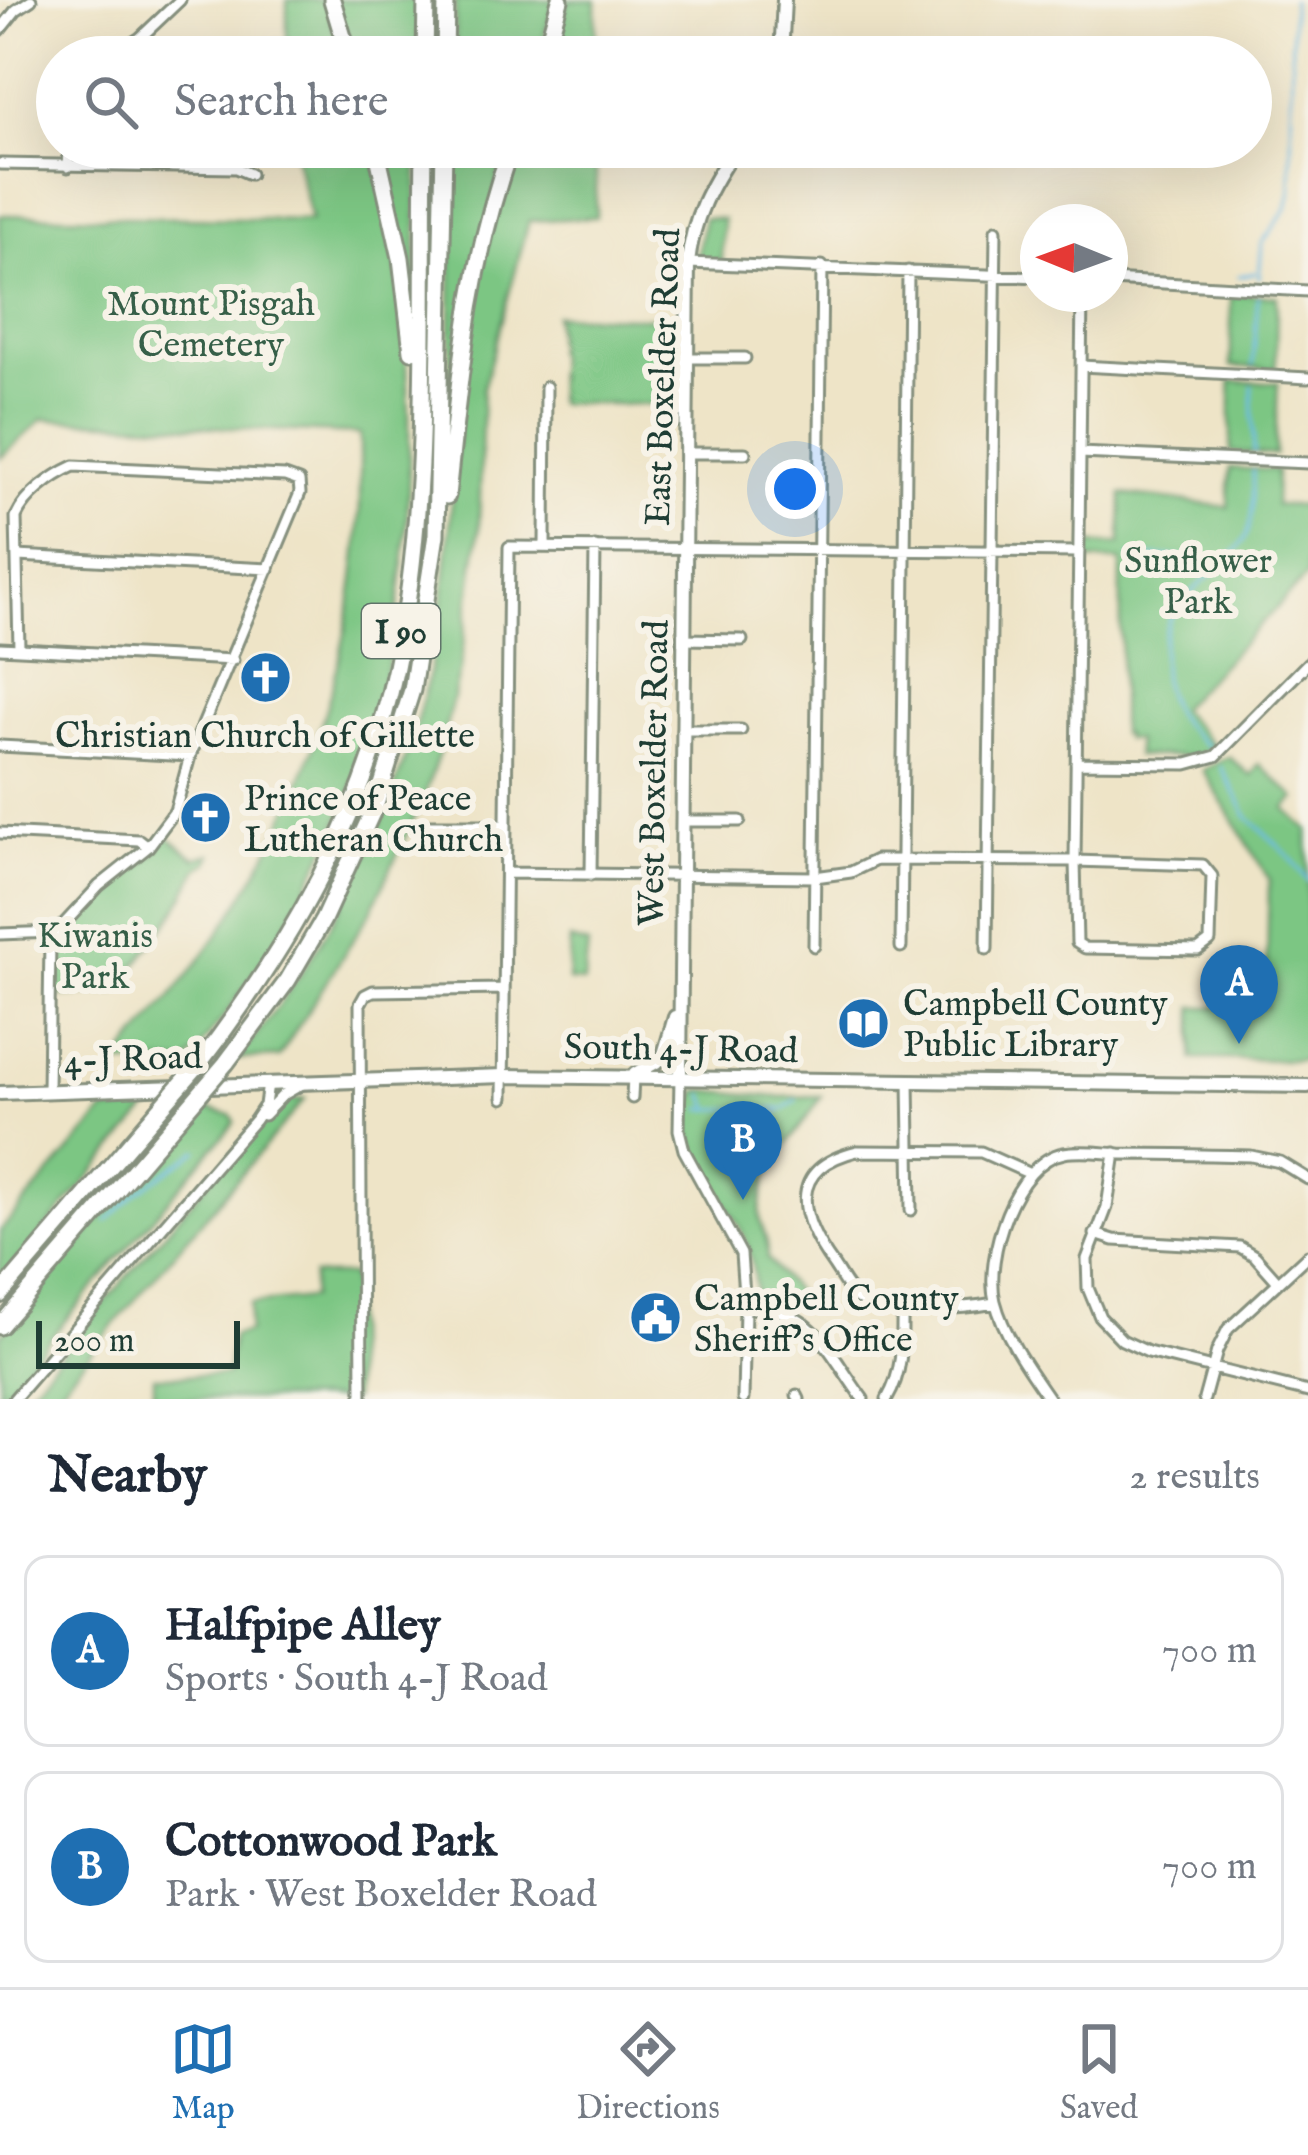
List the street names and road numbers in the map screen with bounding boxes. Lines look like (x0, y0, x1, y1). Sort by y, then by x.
street label: East Boxelder Road (636, 227, 692, 527)
road number: I 90 (362, 604, 440, 658)
street label: West Boxelder Road (629, 619, 681, 927)
street label: South 4-J Road (564, 1025, 799, 1075)
street label: 4-J Road (63, 1035, 204, 1085)

